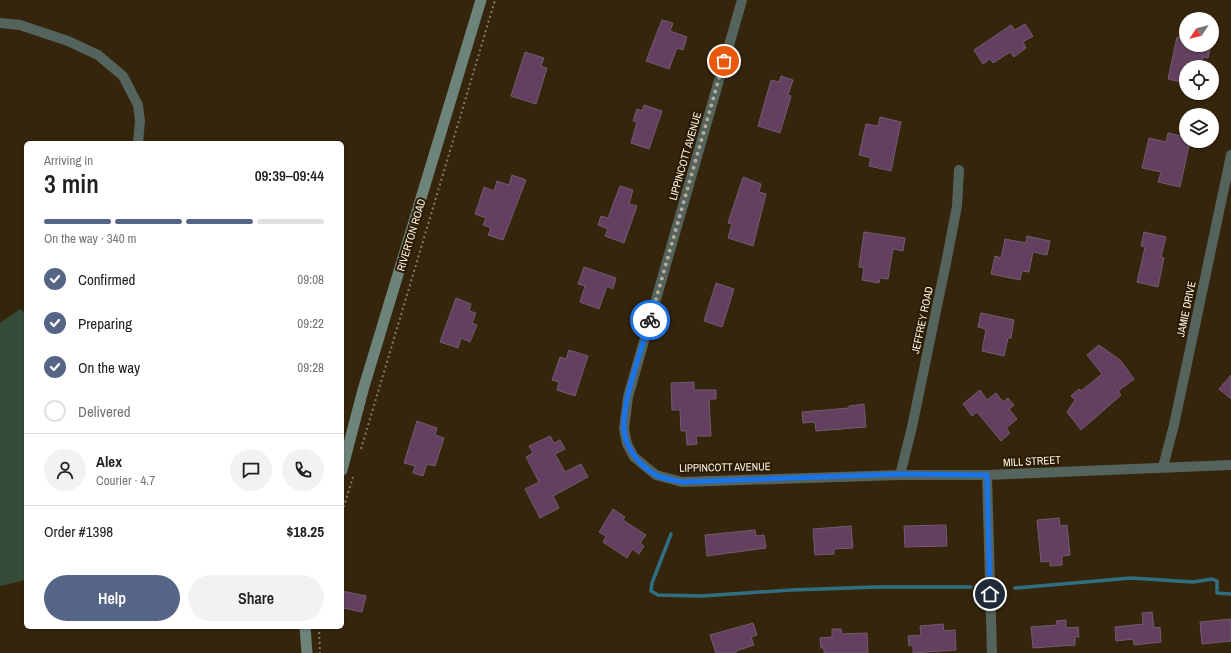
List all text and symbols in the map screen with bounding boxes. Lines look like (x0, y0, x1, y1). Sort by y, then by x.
north arrow (1179, 12, 1219, 52)
map controls (1179, 12, 1219, 148)
pin (707, 44, 741, 78)
icon: bag (713, 50, 735, 72)
button: locate (1179, 60, 1219, 100)
button: layers (1179, 108, 1219, 148)
street label: LIPPINCOTT AVENUE (666, 110, 704, 202)
text: Arriving in (44, 152, 93, 169)
text: 09:39–09:44 (255, 165, 324, 186)
text: 3 min (44, 166, 99, 201)
street label: RIVERTON ROAD (393, 197, 429, 273)
text: On the way · 340 m (44, 230, 136, 247)
icon: check (44, 268, 66, 290)
text: Confirmed (78, 269, 135, 290)
text: 09:08 (297, 271, 324, 288)
street label: JAMIE DRIVE (1173, 280, 1199, 338)
street label: JEFFREY ROAD (908, 285, 936, 355)
courier (630, 300, 670, 340)
icon: bike (639, 309, 661, 331)
icon: check (44, 312, 66, 334)
text: Preparing (78, 313, 132, 334)
text: 09:22 (297, 315, 324, 332)
icon: check (44, 356, 66, 378)
text: On the way (78, 357, 140, 378)
text: 09:28 (297, 359, 324, 376)
text: Delivered (78, 401, 131, 422)
button: person (44, 449, 86, 491)
button: chat (230, 449, 272, 491)
button: phone (282, 449, 324, 491)
text: Alex (96, 451, 122, 472)
street label: MILL STREET (1003, 452, 1062, 470)
street label: LIPPINCOTT AVENUE (679, 459, 771, 475)
text: Courier · 4.7 (96, 472, 155, 489)
text: Order #1398 (44, 521, 113, 542)
text: $18.25 (286, 521, 324, 542)
button: Help (44, 575, 180, 621)
button: Share (188, 575, 324, 621)
pin (973, 577, 1007, 611)
icon: home (979, 583, 1001, 605)

